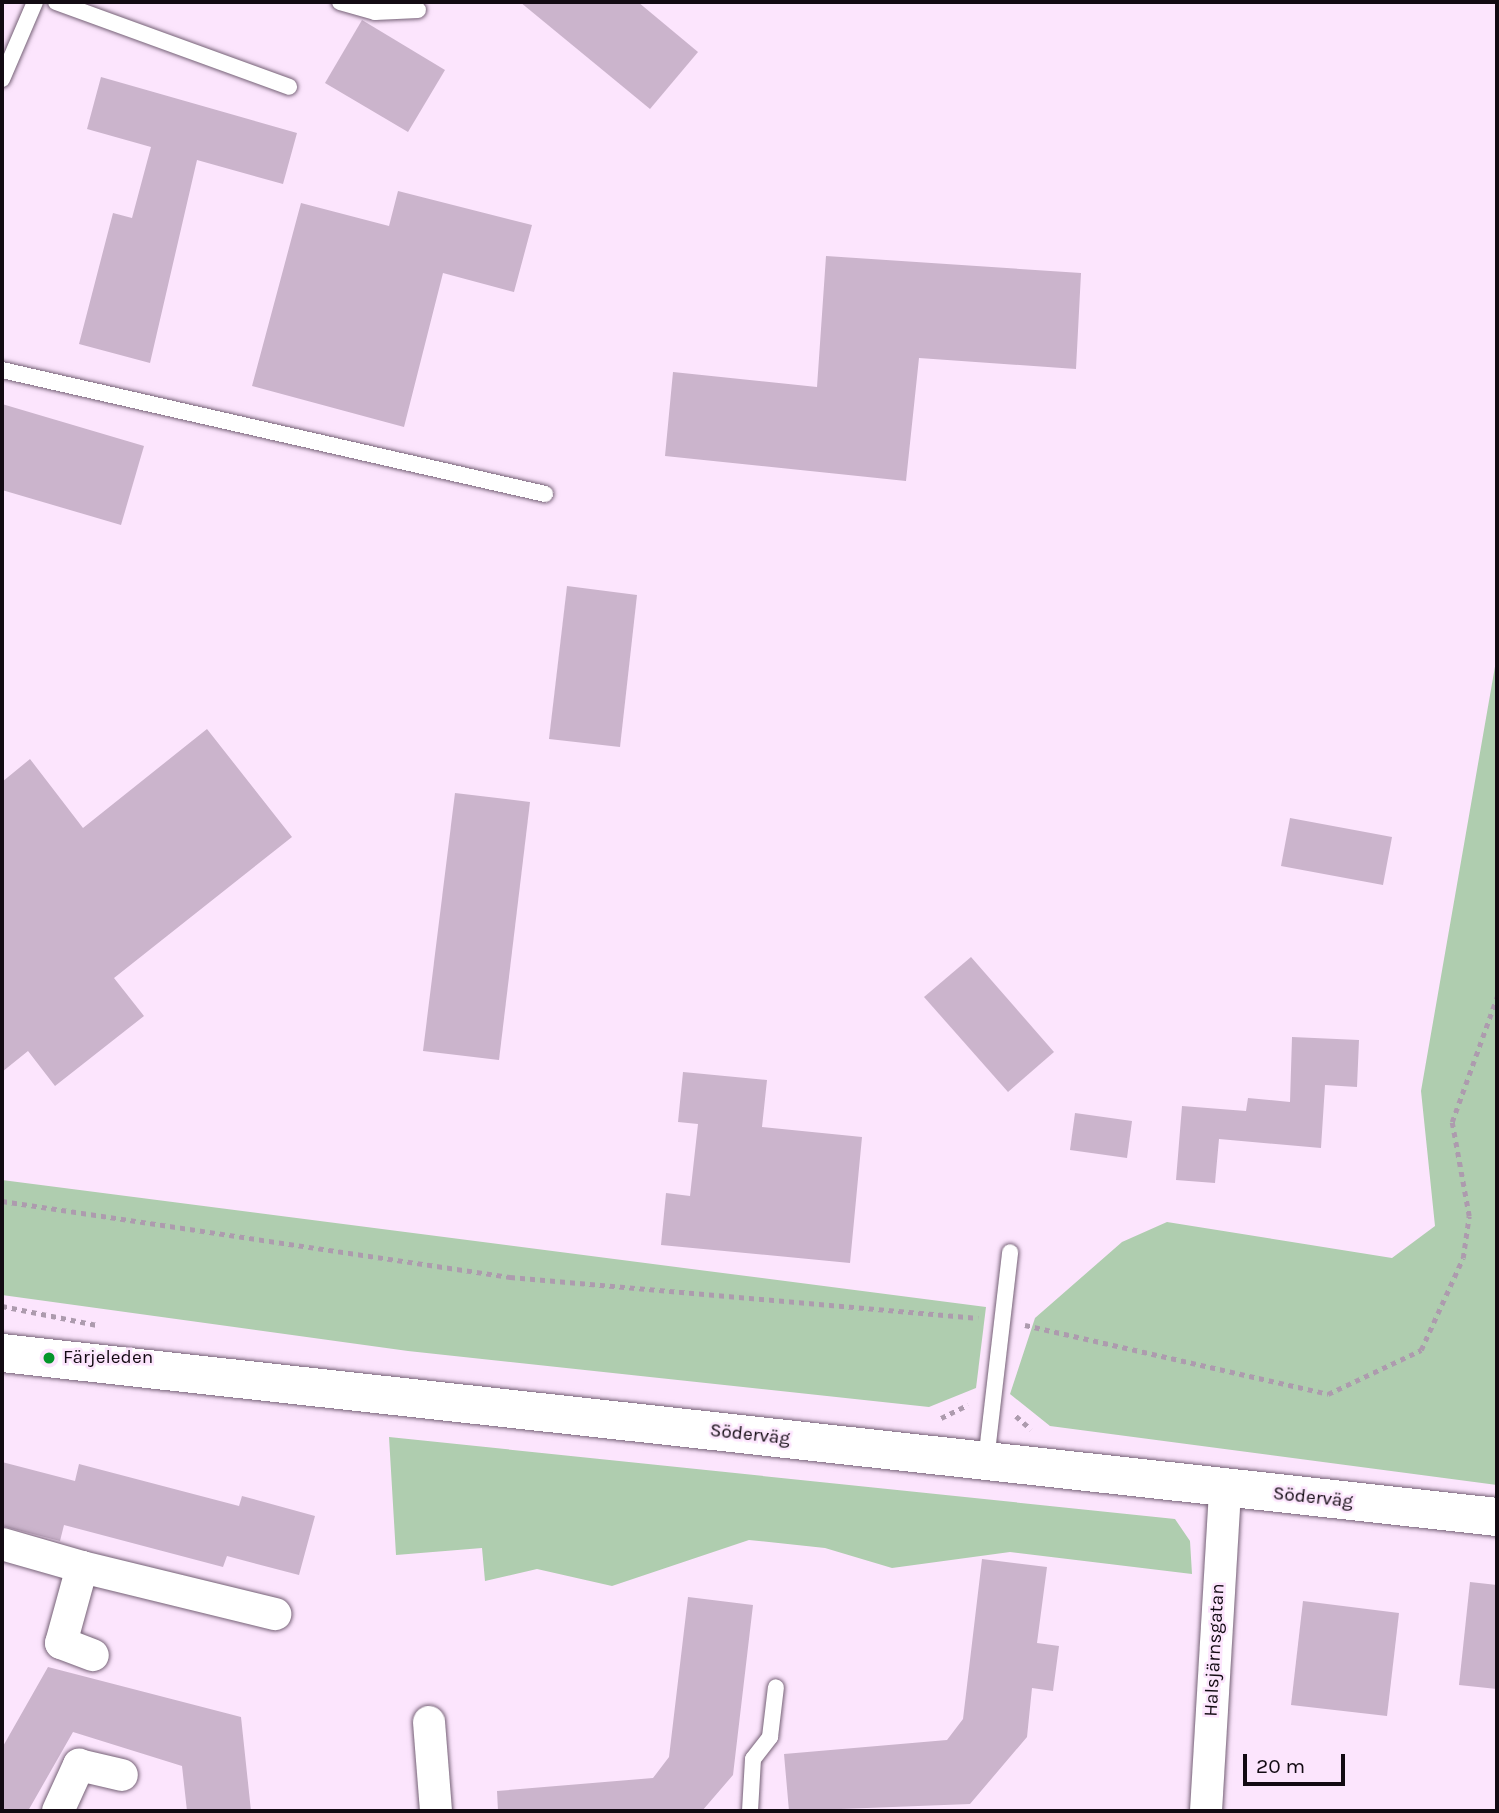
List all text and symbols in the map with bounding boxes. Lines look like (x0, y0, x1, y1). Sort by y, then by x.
place label: Färjeleden (63, 1347, 153, 1369)
marker: Färjeleden (41, 1350, 57, 1366)
street label: Söderväg (709, 1419, 791, 1451)
street label: Söderväg (1272, 1482, 1354, 1514)
street label: Halsjärnsgatan (1200, 1583, 1230, 1717)
scale bar (1247, 1740, 1348, 1784)
text: 20 m (1256, 1754, 1305, 1778)

